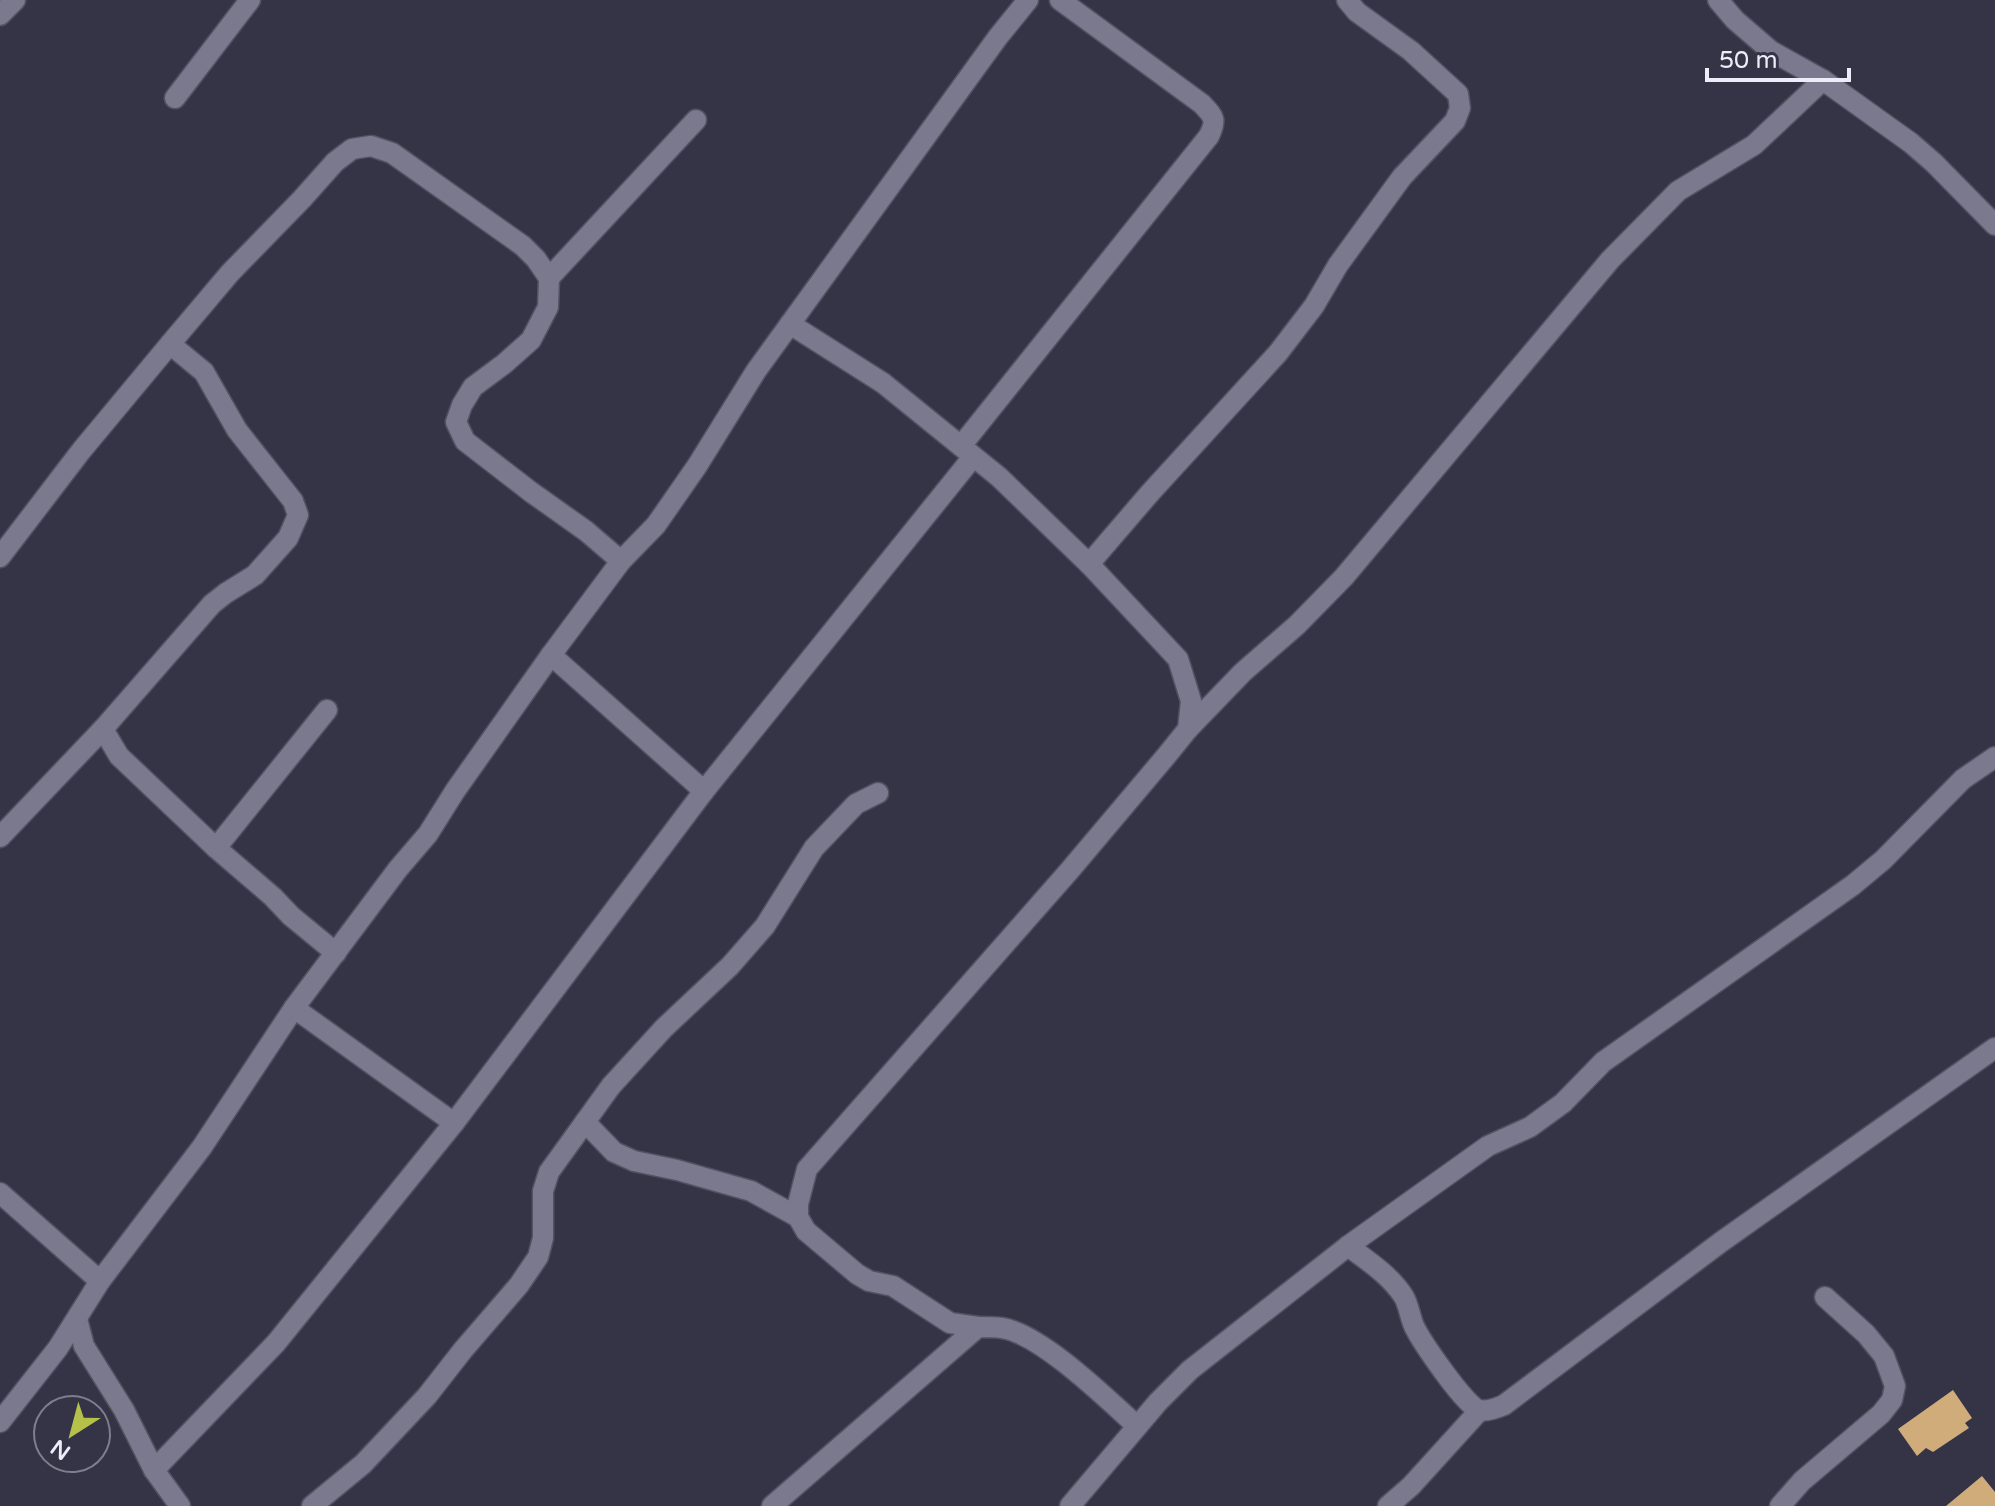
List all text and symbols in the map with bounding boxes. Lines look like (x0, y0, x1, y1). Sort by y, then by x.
scale bar (1707, 32, 1849, 82)
text: 50 m (1719, 46, 1777, 75)
north arrow (32, 1394, 112, 1474)
text: N (46, 1434, 76, 1465)

